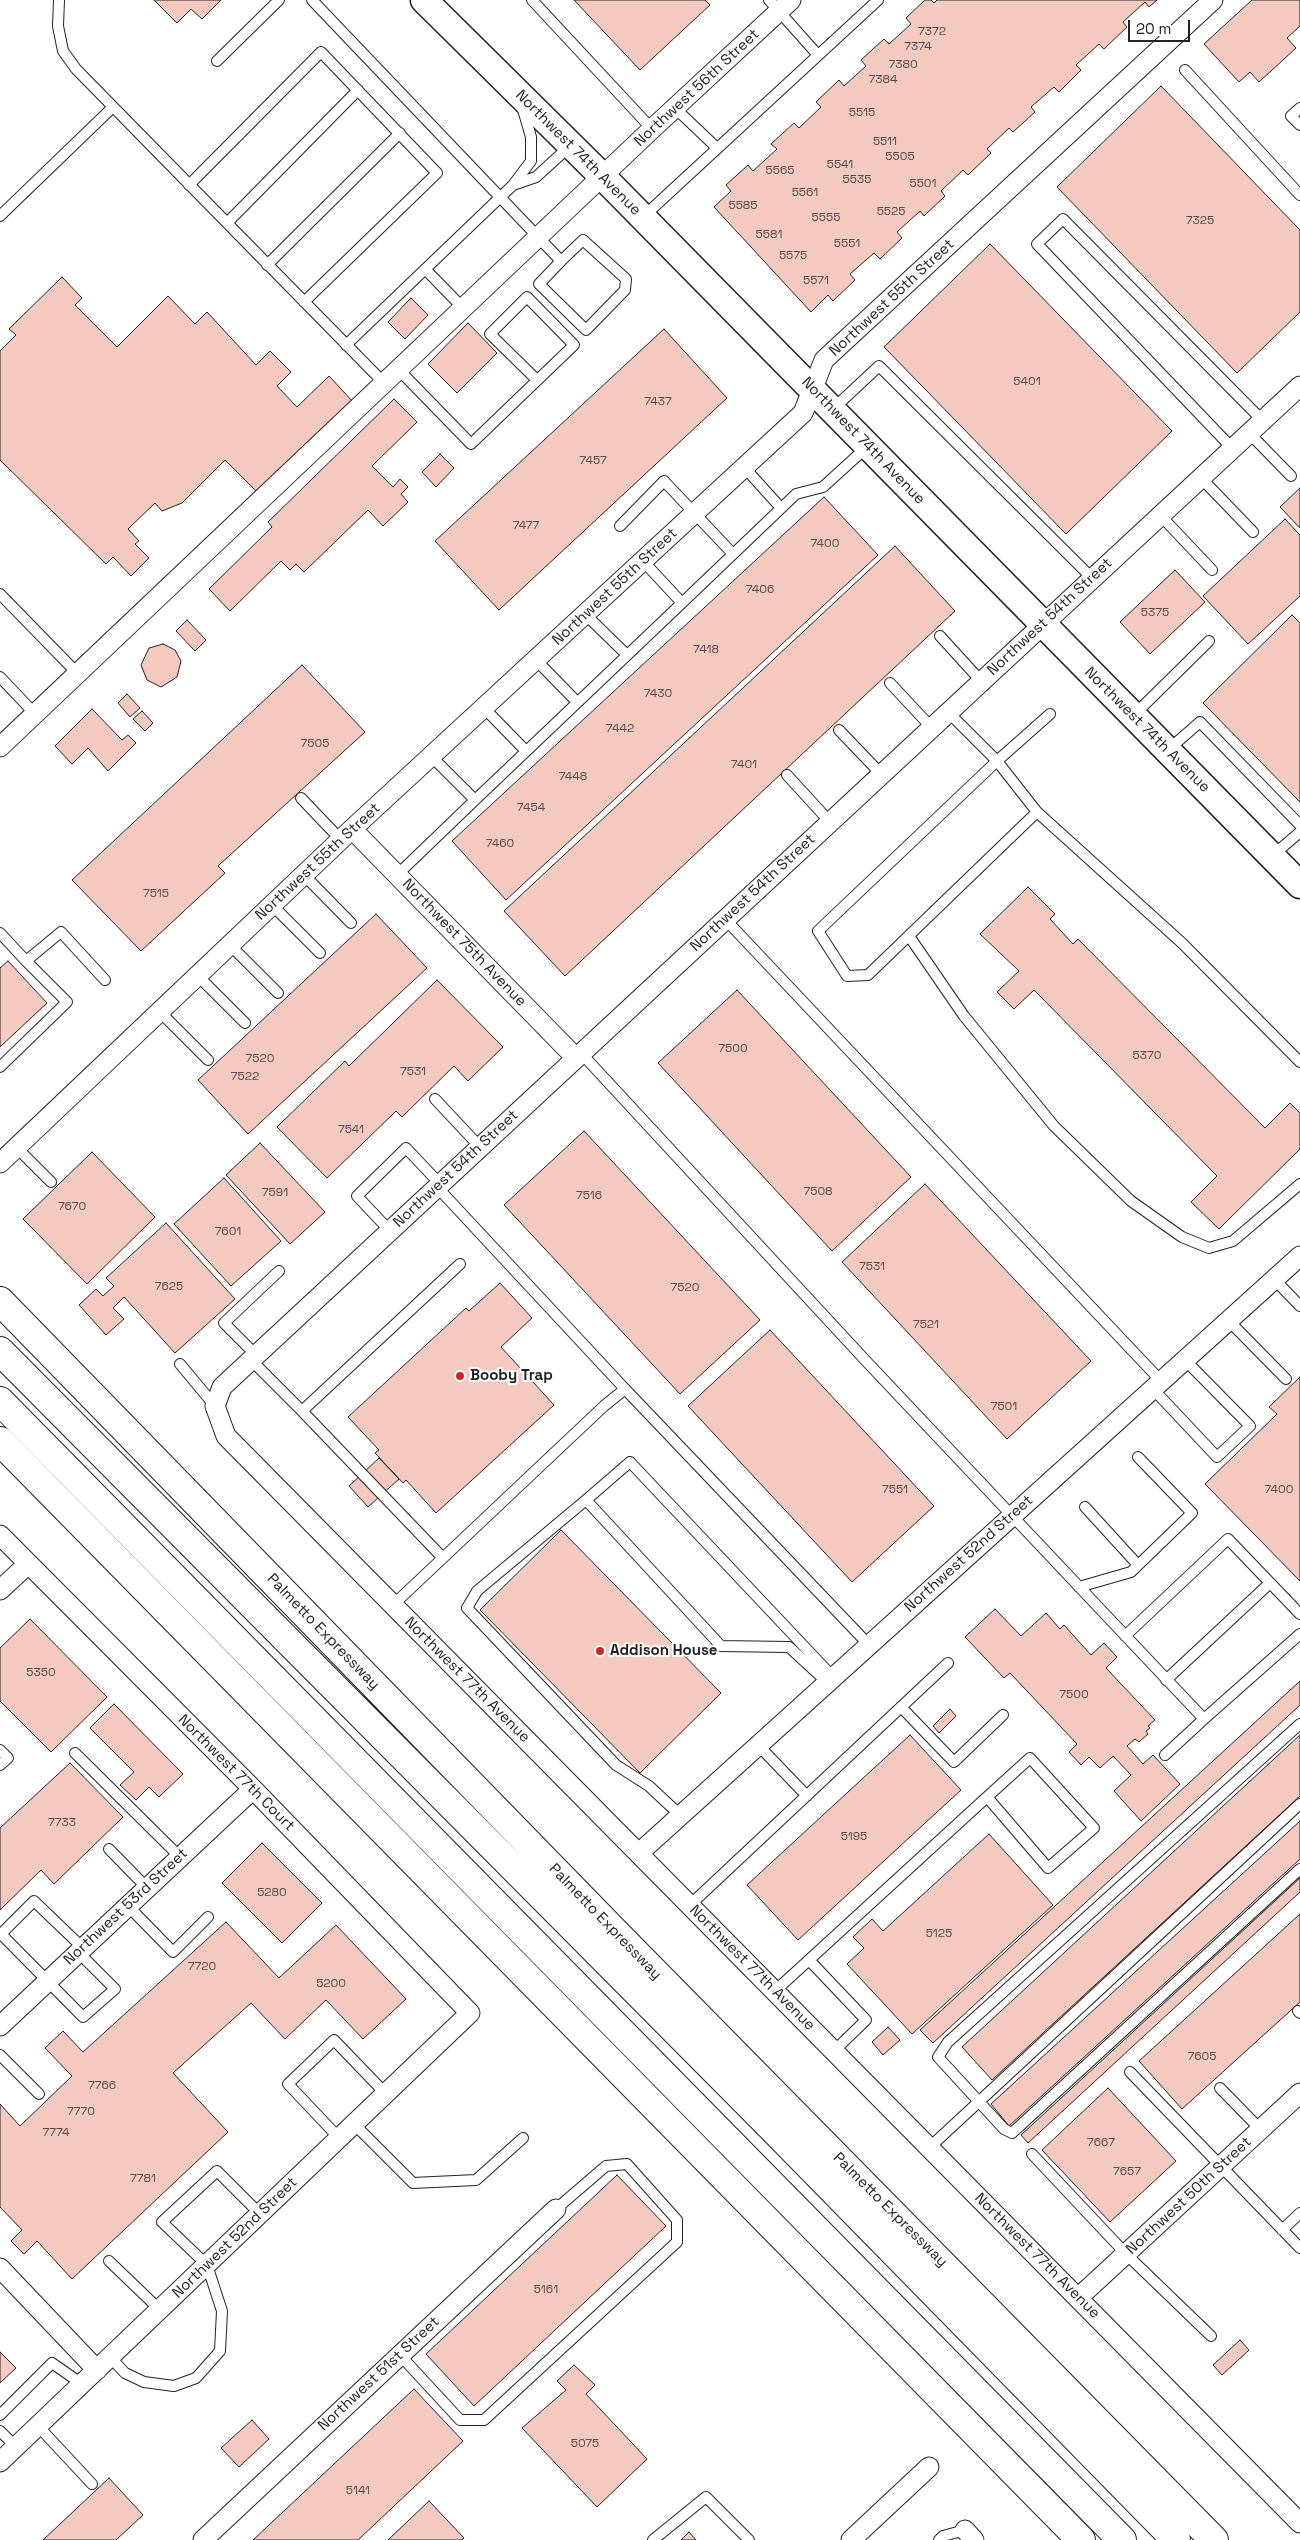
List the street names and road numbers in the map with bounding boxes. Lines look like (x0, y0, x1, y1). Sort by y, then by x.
street label: Northwest 56th Street (631, 25, 763, 151)
street label: Northwest 74th Avenue (512, 87, 644, 219)
street label: Northwest 55th Street (826, 236, 958, 360)
street label: Northwest 74th Avenue (797, 374, 929, 508)
street label: Northwest 55th Street (549, 525, 681, 649)
street label: Northwest 54th Street (984, 554, 1116, 680)
street label: Northwest 74th Avenue (1081, 664, 1213, 796)
street label: Northwest 55th Street (252, 800, 384, 924)
street label: Northwest 54th Street (687, 830, 819, 956)
street label: Northwest 75th Avenue (398, 875, 530, 1011)
street label: Northwest 54th Street (390, 1106, 522, 1232)
street label: Northwest 52nd Street (901, 1492, 1037, 1616)
street label: Palmetto Expressway (263, 1570, 383, 1694)
street label: Northwest 77th Avenue (401, 1614, 533, 1746)
street label: Northwest 77th Court (174, 1711, 298, 1835)
street label: Northwest 53rd Street (60, 1845, 192, 1969)
street label: Palmetto Expressway (545, 1860, 665, 1984)
street label: Northwest 77th Avenue (686, 1902, 818, 2034)
street label: Northwest 50th Street (1123, 2133, 1255, 2259)
street label: Palmetto Expressway (829, 2149, 951, 2271)
street label: Northwest 52nd Street (169, 2174, 301, 2302)
street label: Northwest 77th Avenue (971, 2190, 1103, 2322)
street label: Northwest 51st Street (315, 2313, 443, 2435)

